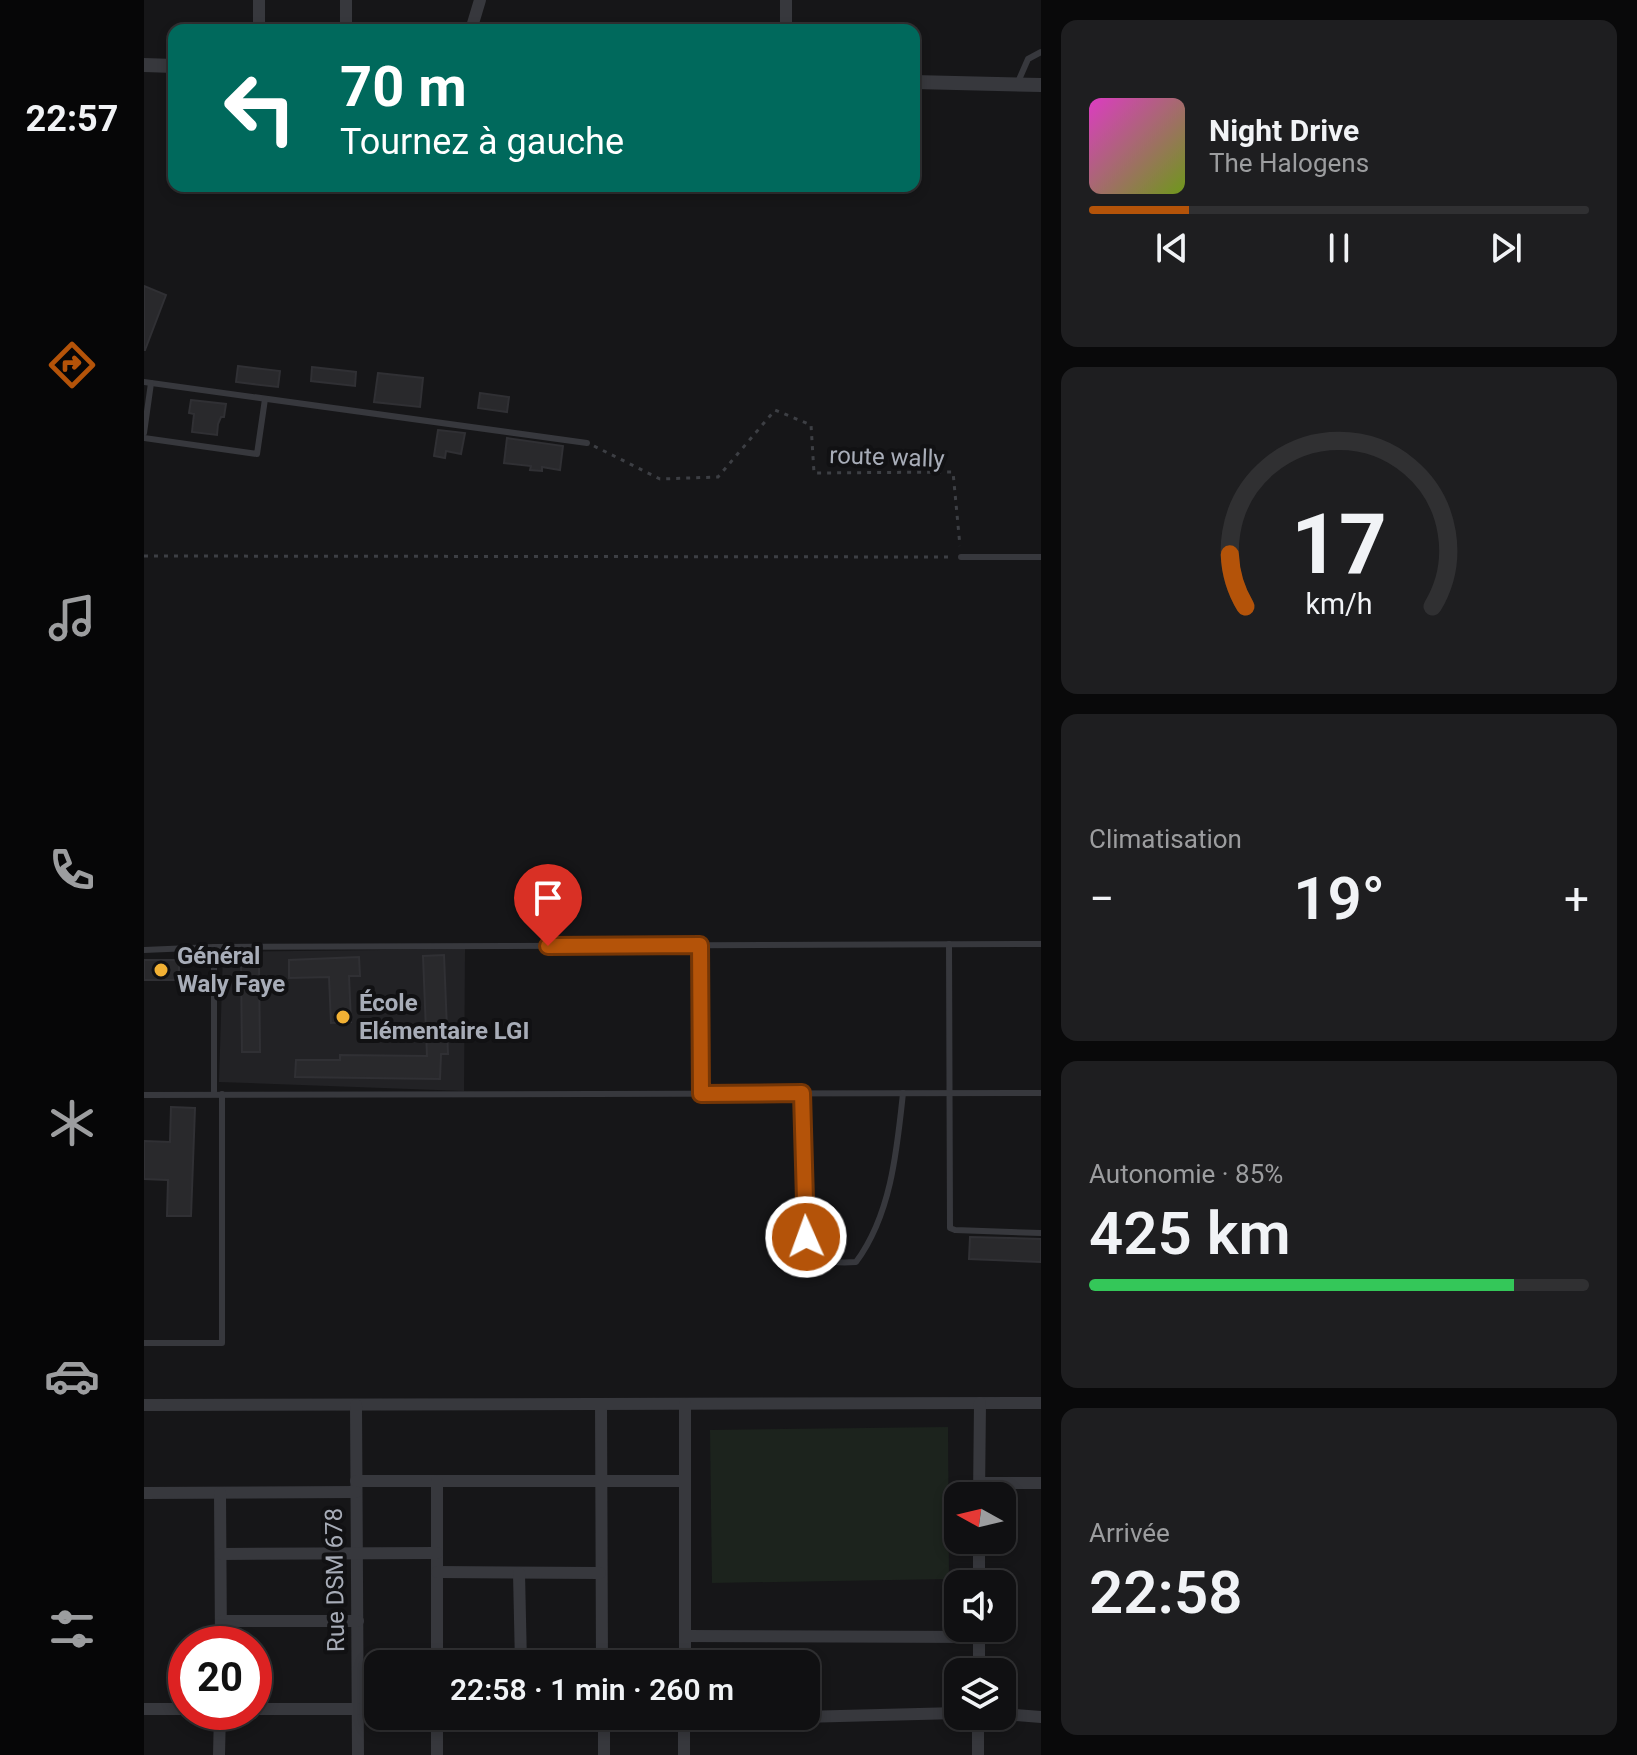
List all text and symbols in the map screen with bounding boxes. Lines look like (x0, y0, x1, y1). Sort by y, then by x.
text: 70 m (340, 54, 467, 120)
icon: left (208, 56, 312, 160)
text: 22:57 (26, 98, 118, 140)
text: Night Drive (1209, 113, 1359, 148)
text: Tournez à gauche (340, 121, 624, 163)
text: The Halogens (1209, 148, 1369, 178)
icon: previous (1150, 226, 1194, 270)
icon: pause (1317, 226, 1361, 270)
icon: next (1484, 226, 1528, 270)
icon: directions (44, 337, 100, 393)
street label: route wally (829, 441, 946, 473)
text: 17 (1291, 495, 1387, 592)
text: km/h (1305, 587, 1373, 621)
icon: music (44, 590, 100, 646)
text: Climatisation (1089, 824, 1242, 854)
icon: phone (44, 842, 100, 898)
text: 19° (1293, 863, 1385, 934)
pin (514, 864, 582, 946)
text: − (1089, 873, 1114, 925)
text: + (1564, 873, 1589, 925)
icon: arrive (526, 876, 570, 920)
place label: Général Waly Faye (177, 942, 285, 998)
marker: Général Waly Faye (152, 961, 170, 979)
place label: École Elémentaire LGI (359, 989, 529, 1045)
marker: École Elémentaire LGI (334, 1008, 352, 1026)
icon: climate (44, 1095, 100, 1151)
text: Autonomie · 85% (1089, 1159, 1283, 1189)
position arrow (764, 1195, 848, 1279)
text: 425 km (1089, 1198, 1291, 1269)
icon: car (44, 1348, 100, 1404)
north arrow (944, 1482, 1016, 1554)
map controls (944, 1482, 1016, 1730)
street label: Rue DSM 678 (320, 1508, 350, 1652)
text: Arrivée (1089, 1518, 1170, 1548)
text: 22:58 (1089, 1557, 1242, 1628)
button: sound (944, 1570, 1016, 1642)
icon: filters (44, 1601, 100, 1657)
speed limit sign: 20 (168, 1626, 272, 1730)
button: layers (944, 1658, 1016, 1730)
text: 22:58 · 1 min · 260 m (450, 1672, 734, 1707)

